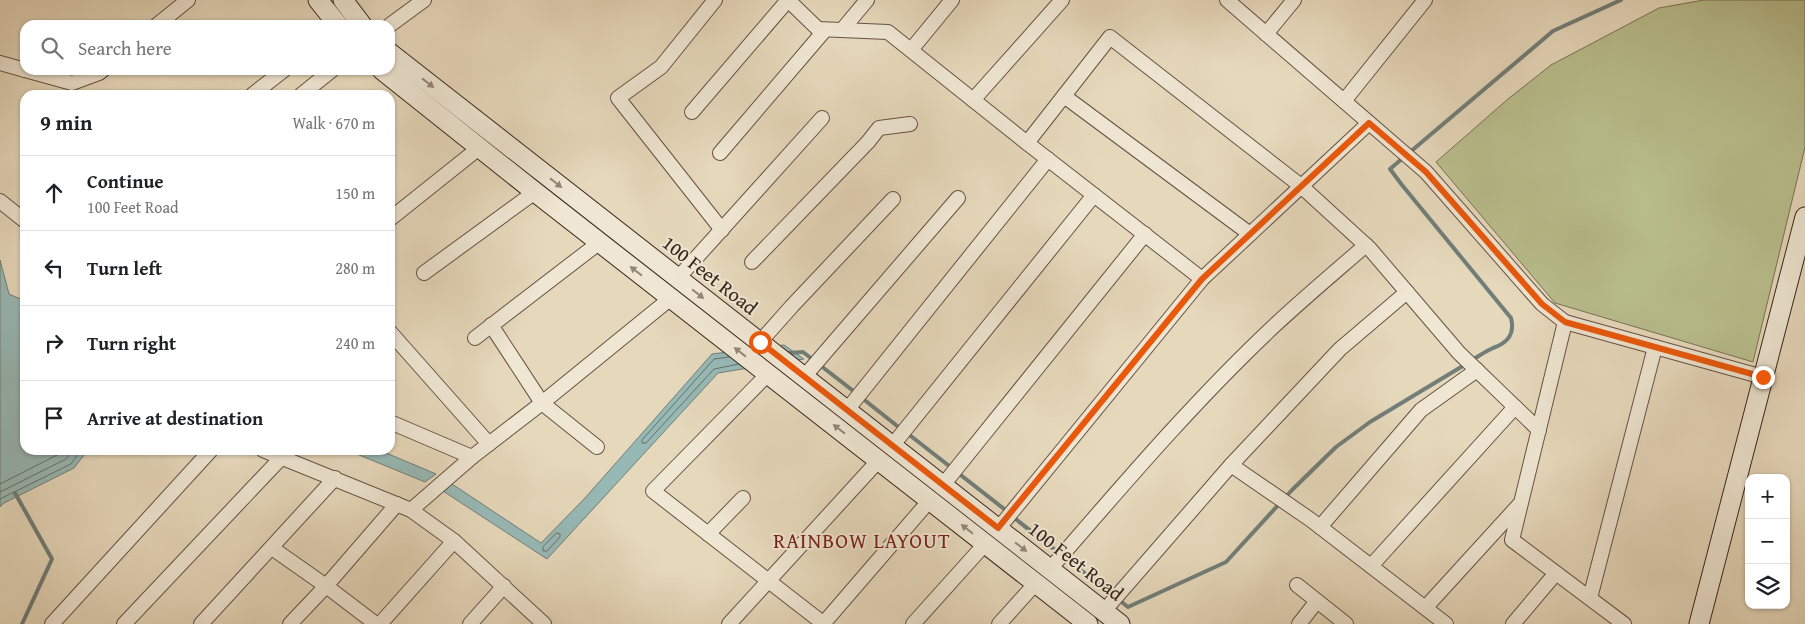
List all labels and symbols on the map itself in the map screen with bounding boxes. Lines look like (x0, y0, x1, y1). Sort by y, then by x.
one-way arrow (422, 77, 435, 88)
one-way arrow (550, 178, 563, 188)
street label: 100 Feet Road (656, 228, 765, 321)
one-way arrow (630, 265, 643, 276)
one-way arrow (691, 289, 705, 299)
route start (749, 331, 772, 354)
one-way arrow (734, 346, 747, 357)
route end (1752, 366, 1775, 389)
one-way arrow (833, 424, 846, 435)
street label: 100 Feet Road (1022, 514, 1131, 607)
one-way arrow (961, 524, 974, 535)
district label: RAINBOW LAYOUT (773, 525, 951, 556)
one-way arrow (1015, 541, 1028, 552)

